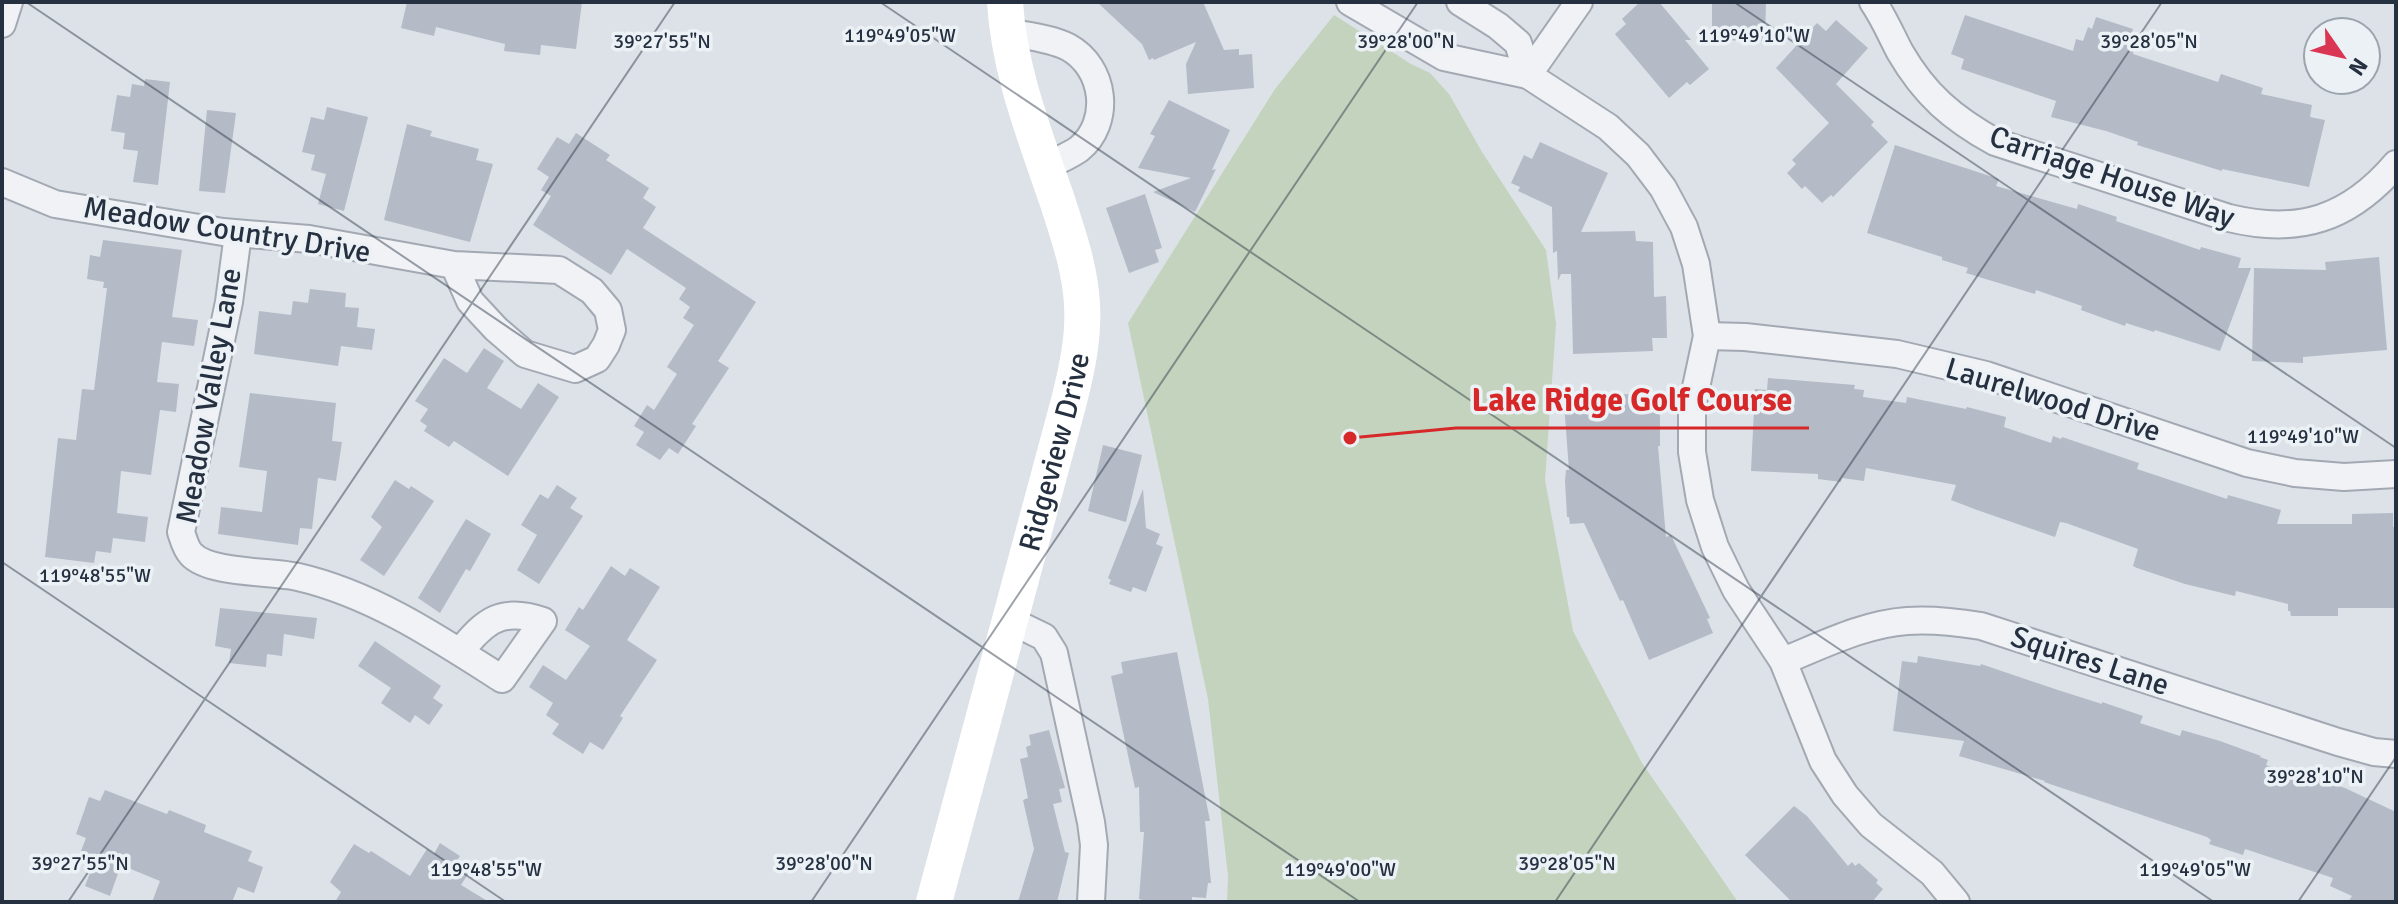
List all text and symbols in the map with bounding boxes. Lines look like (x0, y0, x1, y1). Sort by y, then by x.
north arrow (2302, 16, 2382, 96)
text: 119°49'05"W (844, 23, 956, 48)
text: 119°49'10"W (1698, 23, 1810, 48)
text: 39°27'55"N (613, 29, 711, 54)
text: 39°28'00"N (1357, 29, 1455, 54)
text: 39°28'05"N (2100, 29, 2198, 54)
text: N (2343, 53, 2374, 81)
street label: Carriage House Way (1985, 118, 2239, 236)
street label: Meadow Country Drive (81, 189, 373, 271)
street label: Meadow Valley Lane (168, 265, 250, 527)
street label: Ridgeview Drive (1011, 350, 1098, 555)
street label: Laurelwood Drive (1941, 350, 2165, 450)
callout: Lake Ridge Golf Course (1456, 372, 1809, 428)
text: Lake Ridge Golf Course (1471, 381, 1793, 420)
text: 119°49'10"W (2247, 424, 2359, 449)
text: 119°48'55"W (39, 563, 151, 588)
street label: Squires Lane (2006, 618, 2174, 704)
text: 39°28'10"N (2266, 764, 2364, 789)
text: 39°27'55"N (31, 851, 129, 876)
text: 39°28'00"N (775, 851, 873, 876)
text: 39°28'05"N (1518, 851, 1616, 876)
text: 119°48'55"W (430, 857, 542, 882)
text: 119°49'00"W (1284, 857, 1396, 882)
text: 119°49'05"W (2139, 857, 2251, 882)

